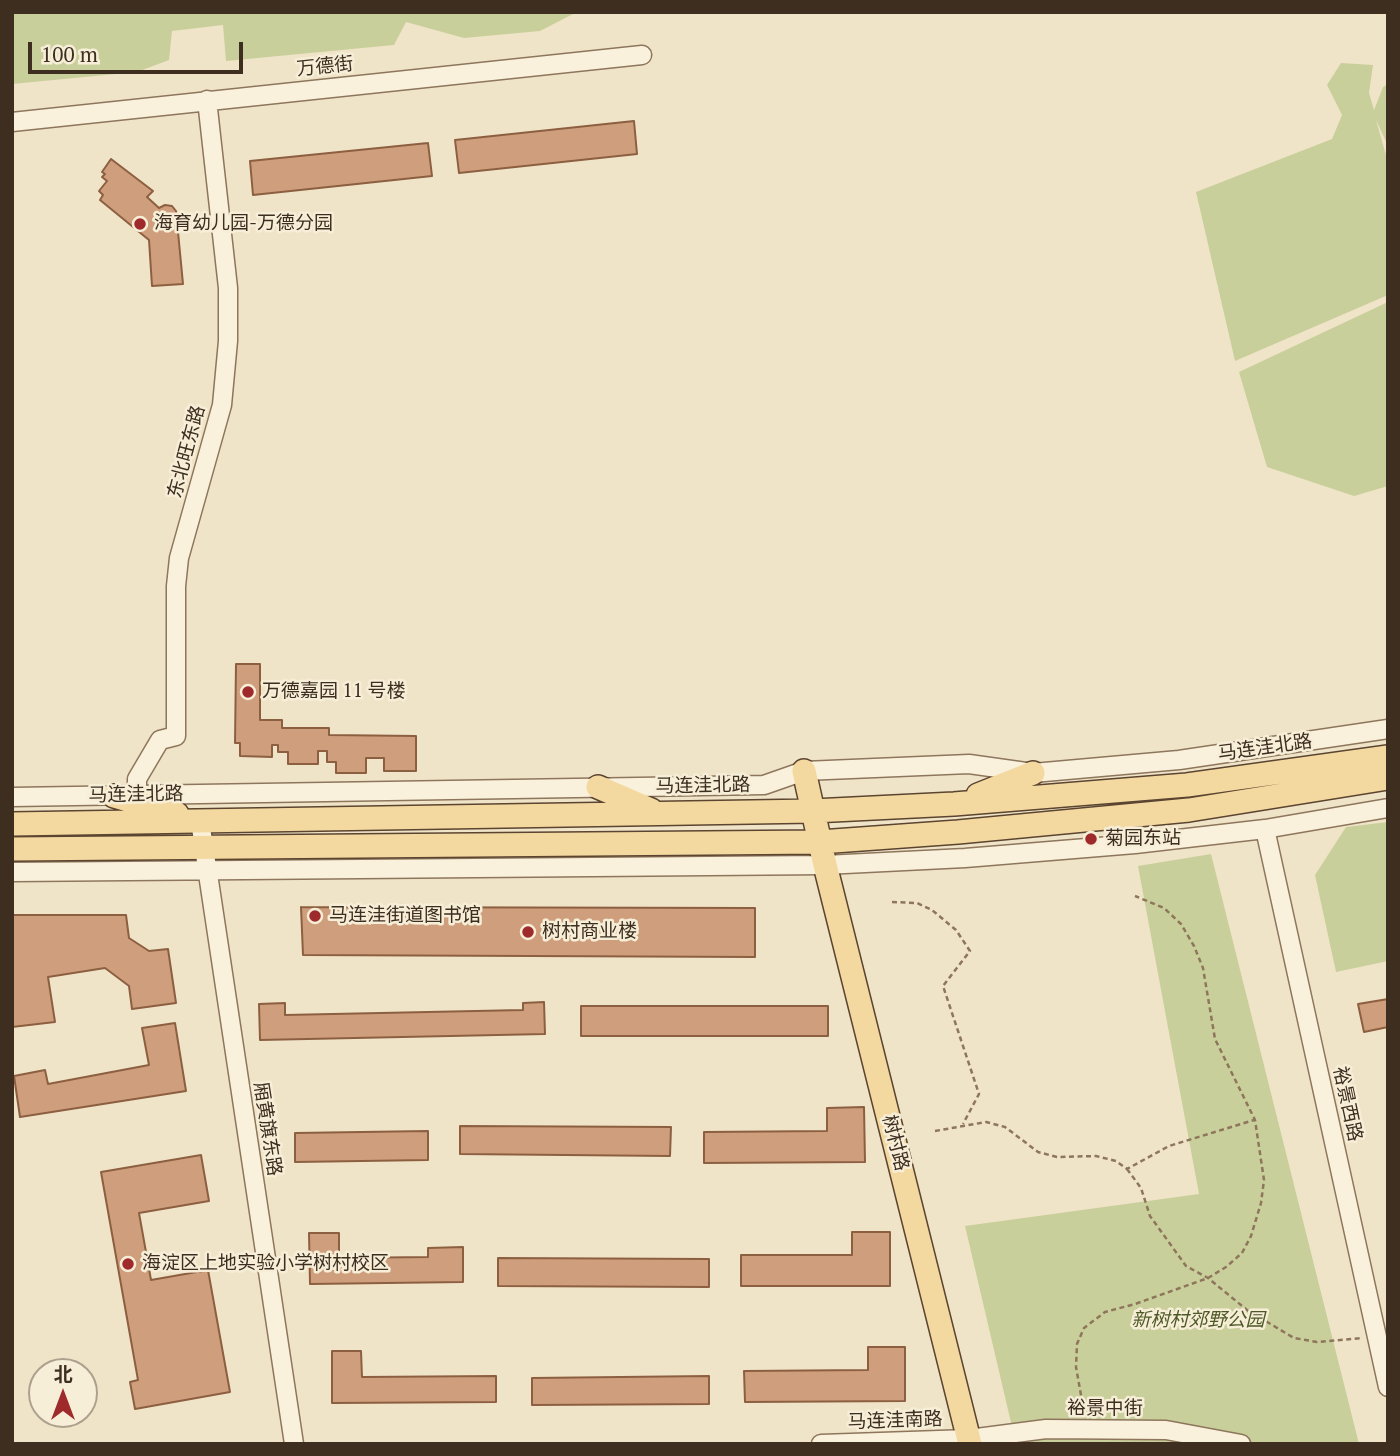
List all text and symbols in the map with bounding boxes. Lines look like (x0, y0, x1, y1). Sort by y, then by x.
scale bar (32, 28, 247, 72)
text: 100 m (41, 40, 98, 68)
street label: 万德街 (295, 53, 355, 81)
place label: 海育幼儿园-万德分园 (154, 213, 333, 235)
marker: 海育幼儿园-万德分园 (132, 216, 148, 232)
street label: 东北旺东路 (164, 403, 210, 501)
place label: 万德嘉园 11 号楼 (262, 681, 405, 703)
marker: 万德嘉园 11 号楼 (240, 684, 256, 700)
street label: 马连洼北路 (1216, 730, 1314, 766)
street label: 马连洼北路 (655, 774, 751, 798)
street label: 马连洼北路 (88, 783, 184, 807)
place label: 菊园东站 (1105, 828, 1181, 850)
marker: 菊园东站 (1083, 831, 1099, 847)
place label: 马连洼街道图书馆 (329, 905, 481, 927)
marker: 马连洼街道图书馆 (307, 908, 323, 924)
place label: 树村商业楼 (542, 921, 637, 943)
marker: 树村商业楼 (520, 924, 536, 940)
street label: 裕景西路 (1328, 1064, 1366, 1144)
street label: 厢黄旗东路 (248, 1080, 286, 1178)
street label: 树村路 (877, 1113, 913, 1173)
place label: 海淀区上地实验小学树村校区 (142, 1253, 389, 1275)
marker: 海淀区上地实验小学树村校区 (120, 1256, 136, 1272)
park label: 新树村郊野公园 (1132, 1310, 1264, 1332)
north arrow (28, 1358, 98, 1428)
text: 北 (53, 1361, 73, 1386)
street label: 裕景中街 (1067, 1398, 1143, 1420)
street label: 马连洼南路 (847, 1408, 943, 1434)

